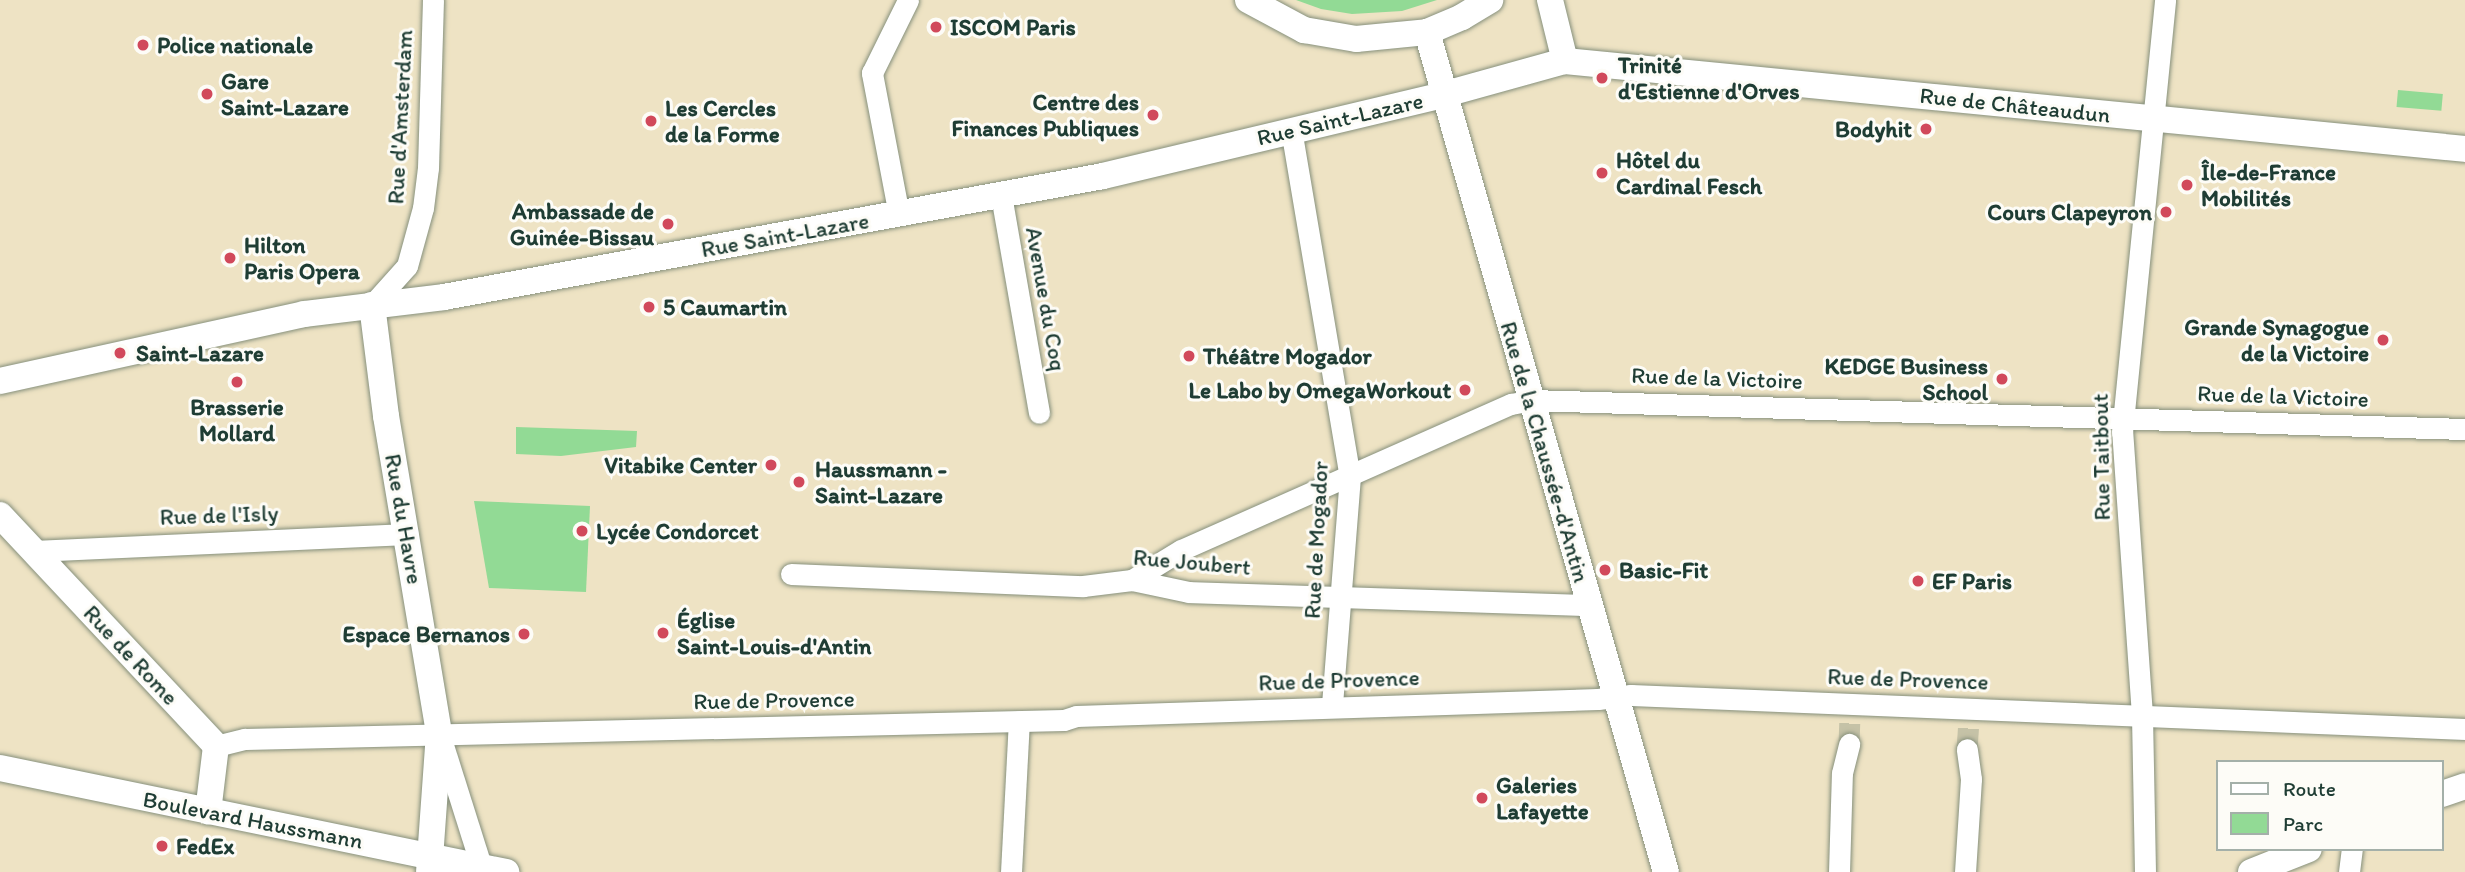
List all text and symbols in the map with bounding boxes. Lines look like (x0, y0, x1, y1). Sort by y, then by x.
place label: ISCOM Paris (950, 13, 1076, 41)
marker: ISCOM Paris (928, 19, 944, 35)
street label: Rue d'Amsterdam (382, 29, 418, 205)
place label: Police nationale (157, 31, 314, 59)
marker: Police nationale (135, 37, 151, 53)
place label: Trinité d'Estienne d'Orves (1618, 51, 1799, 105)
place label: Gare Saint-Lazare (221, 67, 349, 121)
marker: Trinité d'Estienne d'Orves (1592, 68, 1612, 88)
street label: Rue de Châteaudun (1918, 81, 2112, 129)
marker: Gare Saint-Lazare (199, 86, 215, 102)
street label: Rue Saint-Lazare (1254, 86, 1426, 152)
place label: Centre des Finances Publiques (952, 88, 1139, 142)
place label: Les Cercles de la Forme (665, 94, 779, 148)
marker: Centre des Finances Publiques (1145, 107, 1161, 123)
marker: Les Cercles de la Forme (643, 113, 659, 129)
place label: Bodyhit (1835, 115, 1912, 143)
marker: Bodyhit (1918, 121, 1934, 137)
place label: Hôtel du Cardinal Fesch (1616, 146, 1762, 200)
place label: Île-de-France Mobilités (2201, 158, 2336, 212)
marker: Hôtel du Cardinal Fesch (1594, 165, 1610, 181)
marker: Île-de-France Mobilités (2179, 177, 2195, 193)
place label: Ambassade de Guinée-Bissau (510, 197, 654, 251)
place label: Cours Clapeyron (1989, 198, 2152, 226)
marker: Cours Clapeyron (2158, 204, 2174, 220)
street label: Rue Saint-Lazare (699, 207, 871, 263)
marker: Ambassade de Guinée-Bissau (660, 216, 676, 232)
street label: Avenue du Coq (1020, 225, 1072, 373)
place label: Hilton Paris Opera (244, 231, 359, 285)
marker: Hilton Paris Opera (222, 250, 238, 266)
place label: 5 Caumartin (663, 293, 787, 321)
marker: 5 Caumartin (641, 299, 657, 315)
place label: Grande Synagogue de la Victoire (2184, 313, 2369, 367)
street label: Rue de la Chaussée-d'Antin (1494, 318, 1596, 586)
marker: Grande Synagogue de la Victoire (2375, 332, 2391, 348)
place label: Saint-Lazare (136, 339, 264, 367)
place label: Théâtre Mogador (1203, 342, 1371, 370)
marker: Saint-Lazare (110, 343, 130, 363)
marker: Théâtre Mogador (1181, 348, 1197, 364)
place label: KEDGE Business School (1824, 352, 1988, 406)
street label: Rue de la Victoire (1631, 361, 1803, 395)
marker: KEDGE Business School (1994, 371, 2010, 387)
marker: Brasserie Mollard (229, 374, 245, 390)
place label: Le Labo by OmegaWorkout (1188, 376, 1451, 404)
street label: Rue de la Victoire (2197, 379, 2369, 413)
marker: Le Labo by OmegaWorkout (1457, 382, 1473, 398)
place label: Brasserie Mollard (190, 393, 284, 447)
street label: Rue Taitbout (2086, 394, 2116, 520)
place label: Vitabike Center (604, 451, 757, 479)
street label: Rue du Havre (379, 452, 429, 586)
place label: Haussmann - Saint-Lazare (815, 455, 947, 509)
marker: Vitabike Center (763, 457, 779, 473)
street label: Rue de Mogador (1298, 461, 1334, 619)
marker: Haussmann - Saint-Lazare (789, 472, 809, 492)
street label: Rue de l'Isly (159, 499, 279, 531)
place label: Lycée Condorcet (596, 517, 759, 545)
marker: Lycée Condorcet (574, 523, 590, 539)
street label: Rue Joubert (1132, 543, 1252, 581)
place label: Basic-Fit (1619, 556, 1708, 584)
marker: Basic-Fit (1597, 562, 1613, 578)
place label: EF Paris (1932, 567, 2011, 595)
marker: EF Paris (1910, 573, 1926, 589)
street label: Rue de Rome (78, 599, 184, 711)
place label: Église Saint-Louis-d'Antin (677, 606, 872, 660)
place label: Espace Bernanos (343, 620, 510, 648)
marker: Église Saint-Louis-d'Antin (655, 625, 671, 641)
marker: Espace Bernanos (516, 626, 532, 642)
street label: Rue de Provence (1827, 662, 1989, 696)
street label: Rue de Provence (1258, 663, 1420, 697)
street label: Rue de Provence (693, 685, 855, 715)
legend (2216, 760, 2444, 851)
place label: Galeries Lafayette (1496, 771, 1589, 825)
text: Route (2283, 776, 2336, 801)
street label: Boulevard Haussmann (140, 785, 366, 855)
marker: Galeries Lafayette (1474, 790, 1490, 806)
text: Parc (2283, 811, 2323, 836)
place label: FedEx (176, 832, 234, 860)
marker: FedEx (154, 838, 170, 854)

